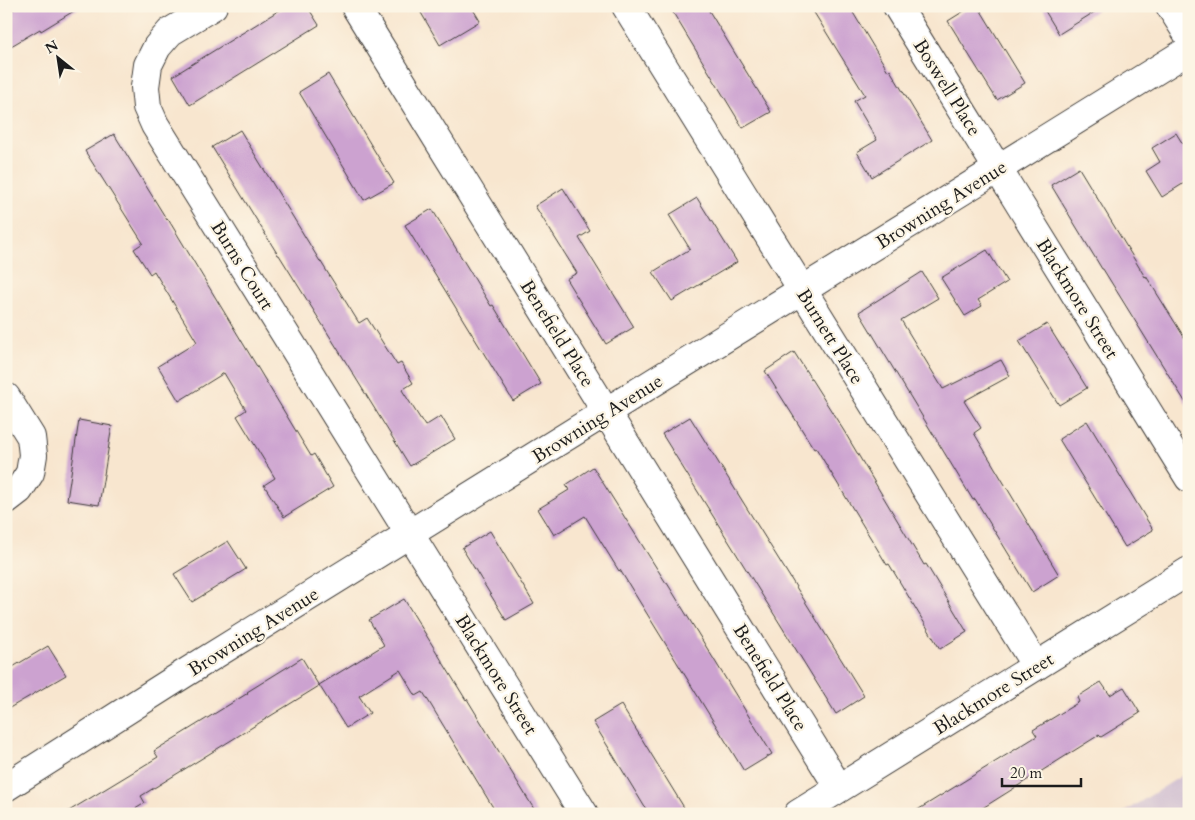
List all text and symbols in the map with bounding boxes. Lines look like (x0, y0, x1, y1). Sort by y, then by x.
north arrow (32, 32, 82, 82)
street label: Boswell Place (907, 34, 987, 141)
text: N (42, 36, 62, 58)
street label: Browning Avenue (871, 154, 1012, 256)
street label: Burns Court (204, 216, 280, 315)
street label: Blackmore Street (1030, 233, 1125, 364)
street label: Benefield Place (514, 275, 600, 392)
street label: Burnett Place (790, 284, 870, 389)
street label: Browning Avenue (527, 368, 668, 470)
street label: Browning Avenue (183, 581, 324, 683)
street label: Blackmore Street (449, 609, 544, 740)
street label: Benefield Place (727, 619, 813, 736)
street label: Blackmore Street (928, 646, 1059, 741)
scale bar (1002, 755, 1081, 787)
text: 20 m (1010, 763, 1042, 783)

